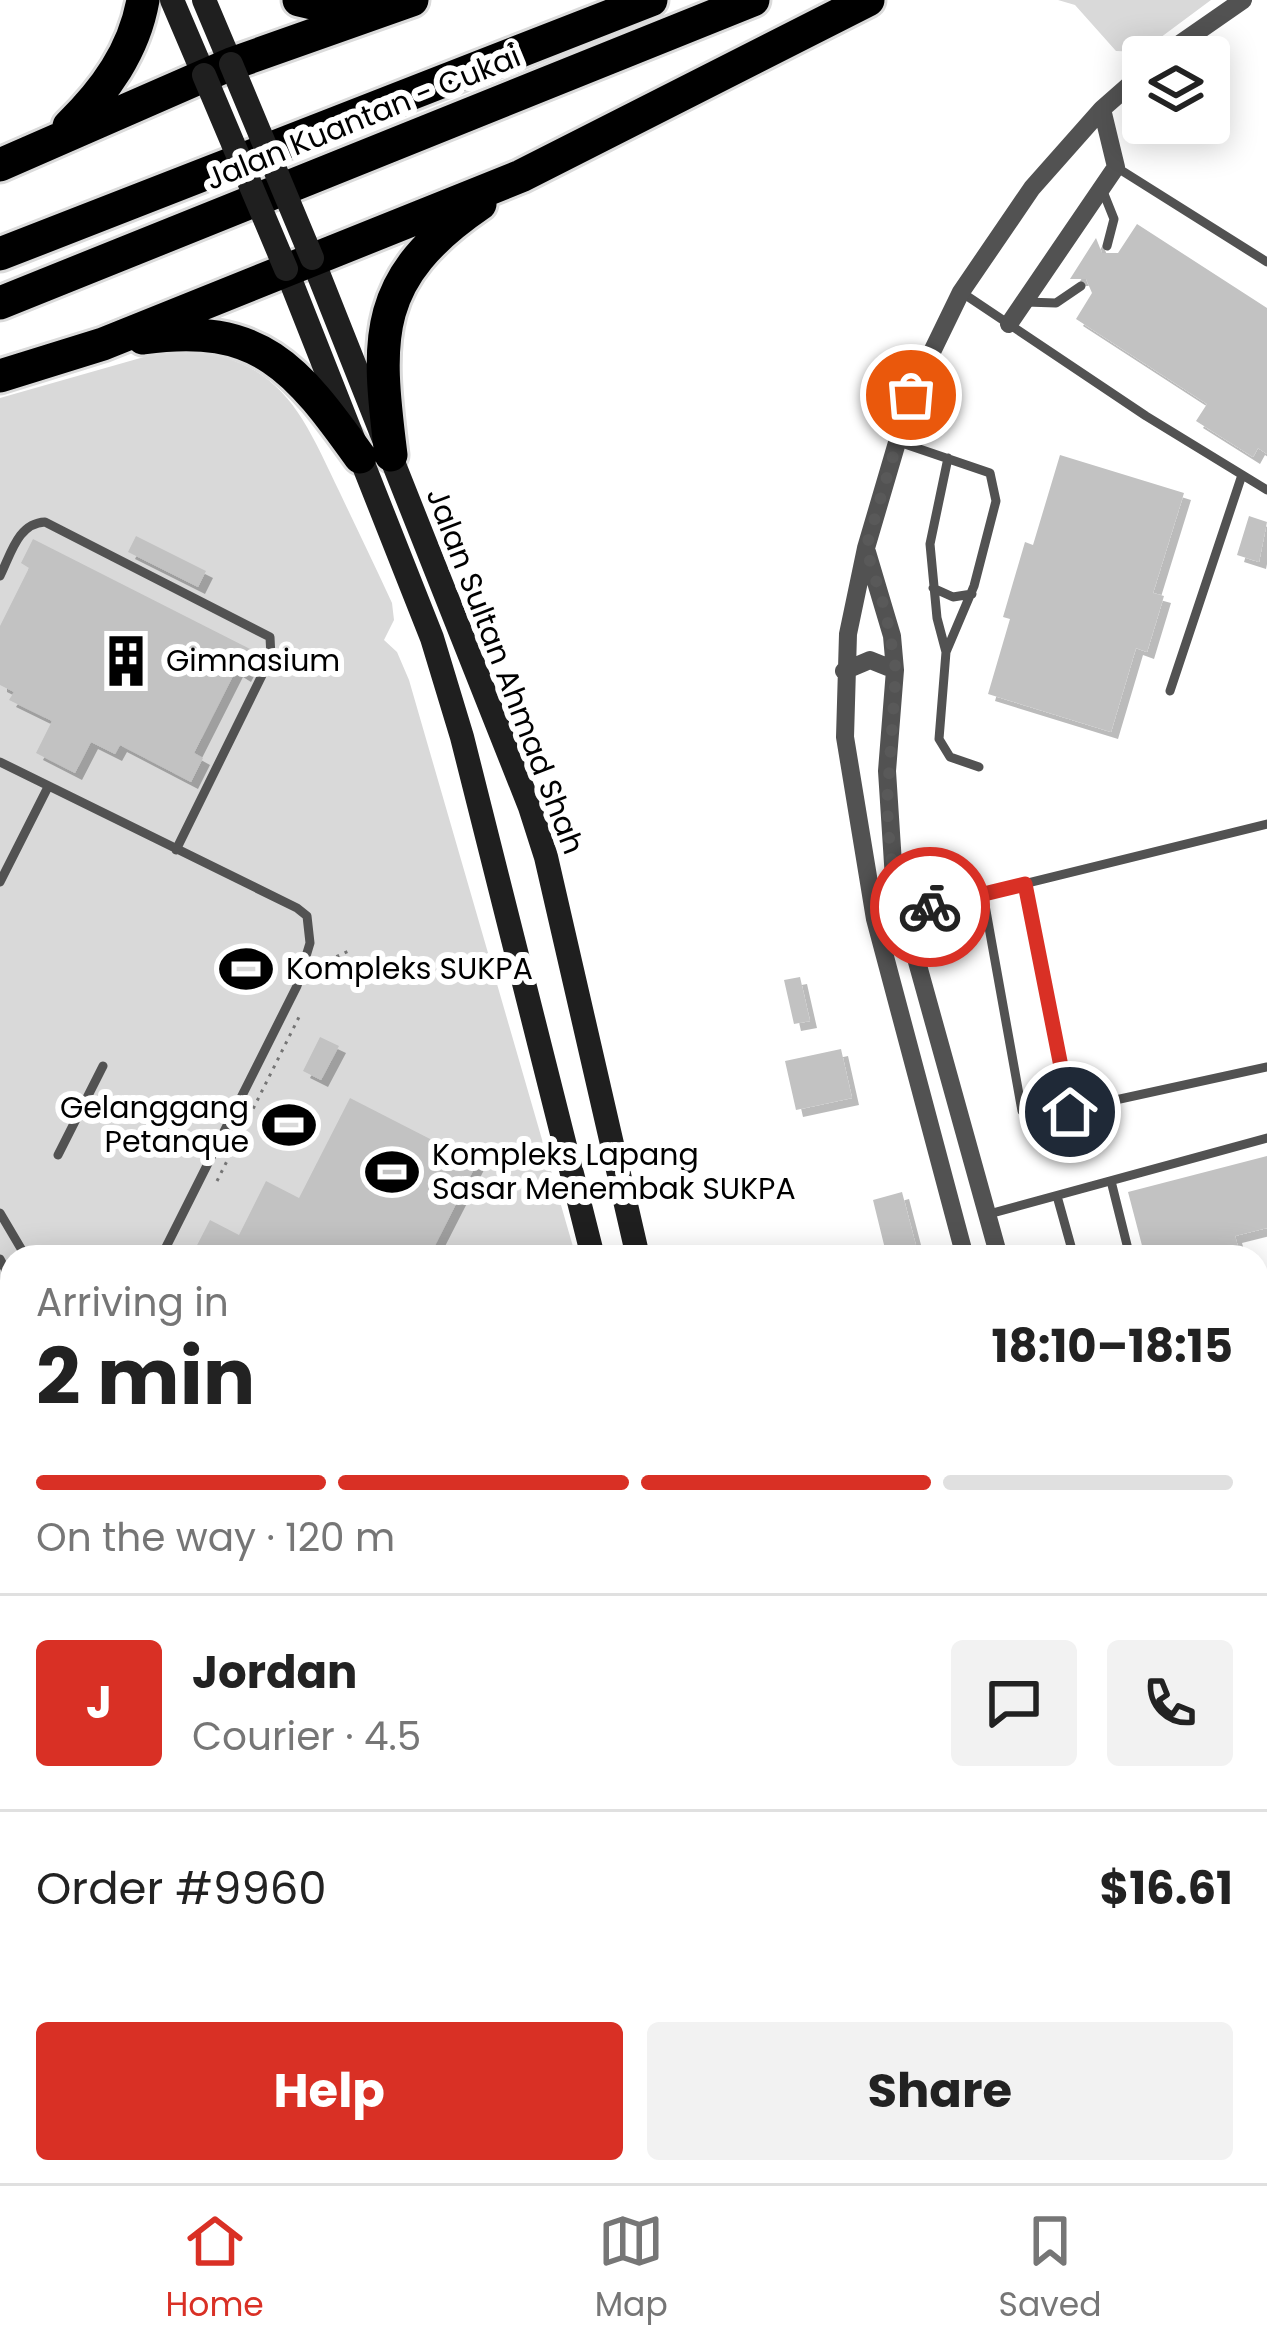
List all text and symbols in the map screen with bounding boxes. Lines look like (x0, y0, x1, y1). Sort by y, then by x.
street label: Jalan Kuantan - Cukai (199, 35, 527, 200)
map controls (1122, 36, 1230, 144)
button: layers (1122, 36, 1230, 144)
pin (860, 344, 962, 446)
icon: bag (878, 362, 944, 428)
street label: Jalan Sultan Ahmad Shah (416, 482, 595, 860)
building icon: Gimnasium (97, 632, 155, 690)
place label: Gimnasium (166, 639, 340, 682)
courier (870, 847, 990, 967)
icon: bike (897, 874, 963, 940)
sports icon: Kompleks SUKPA (217, 940, 275, 998)
place label: Kompleks SUKPA (286, 947, 533, 990)
pin (1019, 1061, 1121, 1163)
icon: home (1037, 1079, 1103, 1145)
place label: Gelanggang Petanque (60, 1086, 249, 1163)
sports icon: Gelanggang Petanque (260, 1096, 318, 1154)
place label: Kompleks Lapang Sasar Menembak SUKPA (432, 1133, 796, 1210)
sports icon: Kompleks Lapang Sasar Menembak SUKPA (363, 1143, 421, 1201)
text: Arriving in (36, 1275, 229, 1330)
text: 18:10–18:15 (992, 1315, 1233, 1378)
text: 2 min (36, 1322, 255, 1431)
text: On the way · 120 m (36, 1510, 395, 1565)
button: chat (951, 1640, 1077, 1766)
button: phone (1107, 1640, 1233, 1766)
text: Jordan (192, 1641, 357, 1704)
text: J (86, 1671, 112, 1734)
text: Courier · 4.5 (192, 1709, 421, 1764)
text: Order #9960 (36, 1857, 327, 1920)
text: $16.61 (1100, 1857, 1233, 1920)
button: Help (36, 2022, 623, 2160)
button: Share (647, 2022, 1233, 2160)
tab: Home (165, 2208, 264, 2330)
tab: Map (595, 2208, 668, 2330)
tab: Saved (999, 2208, 1102, 2330)

